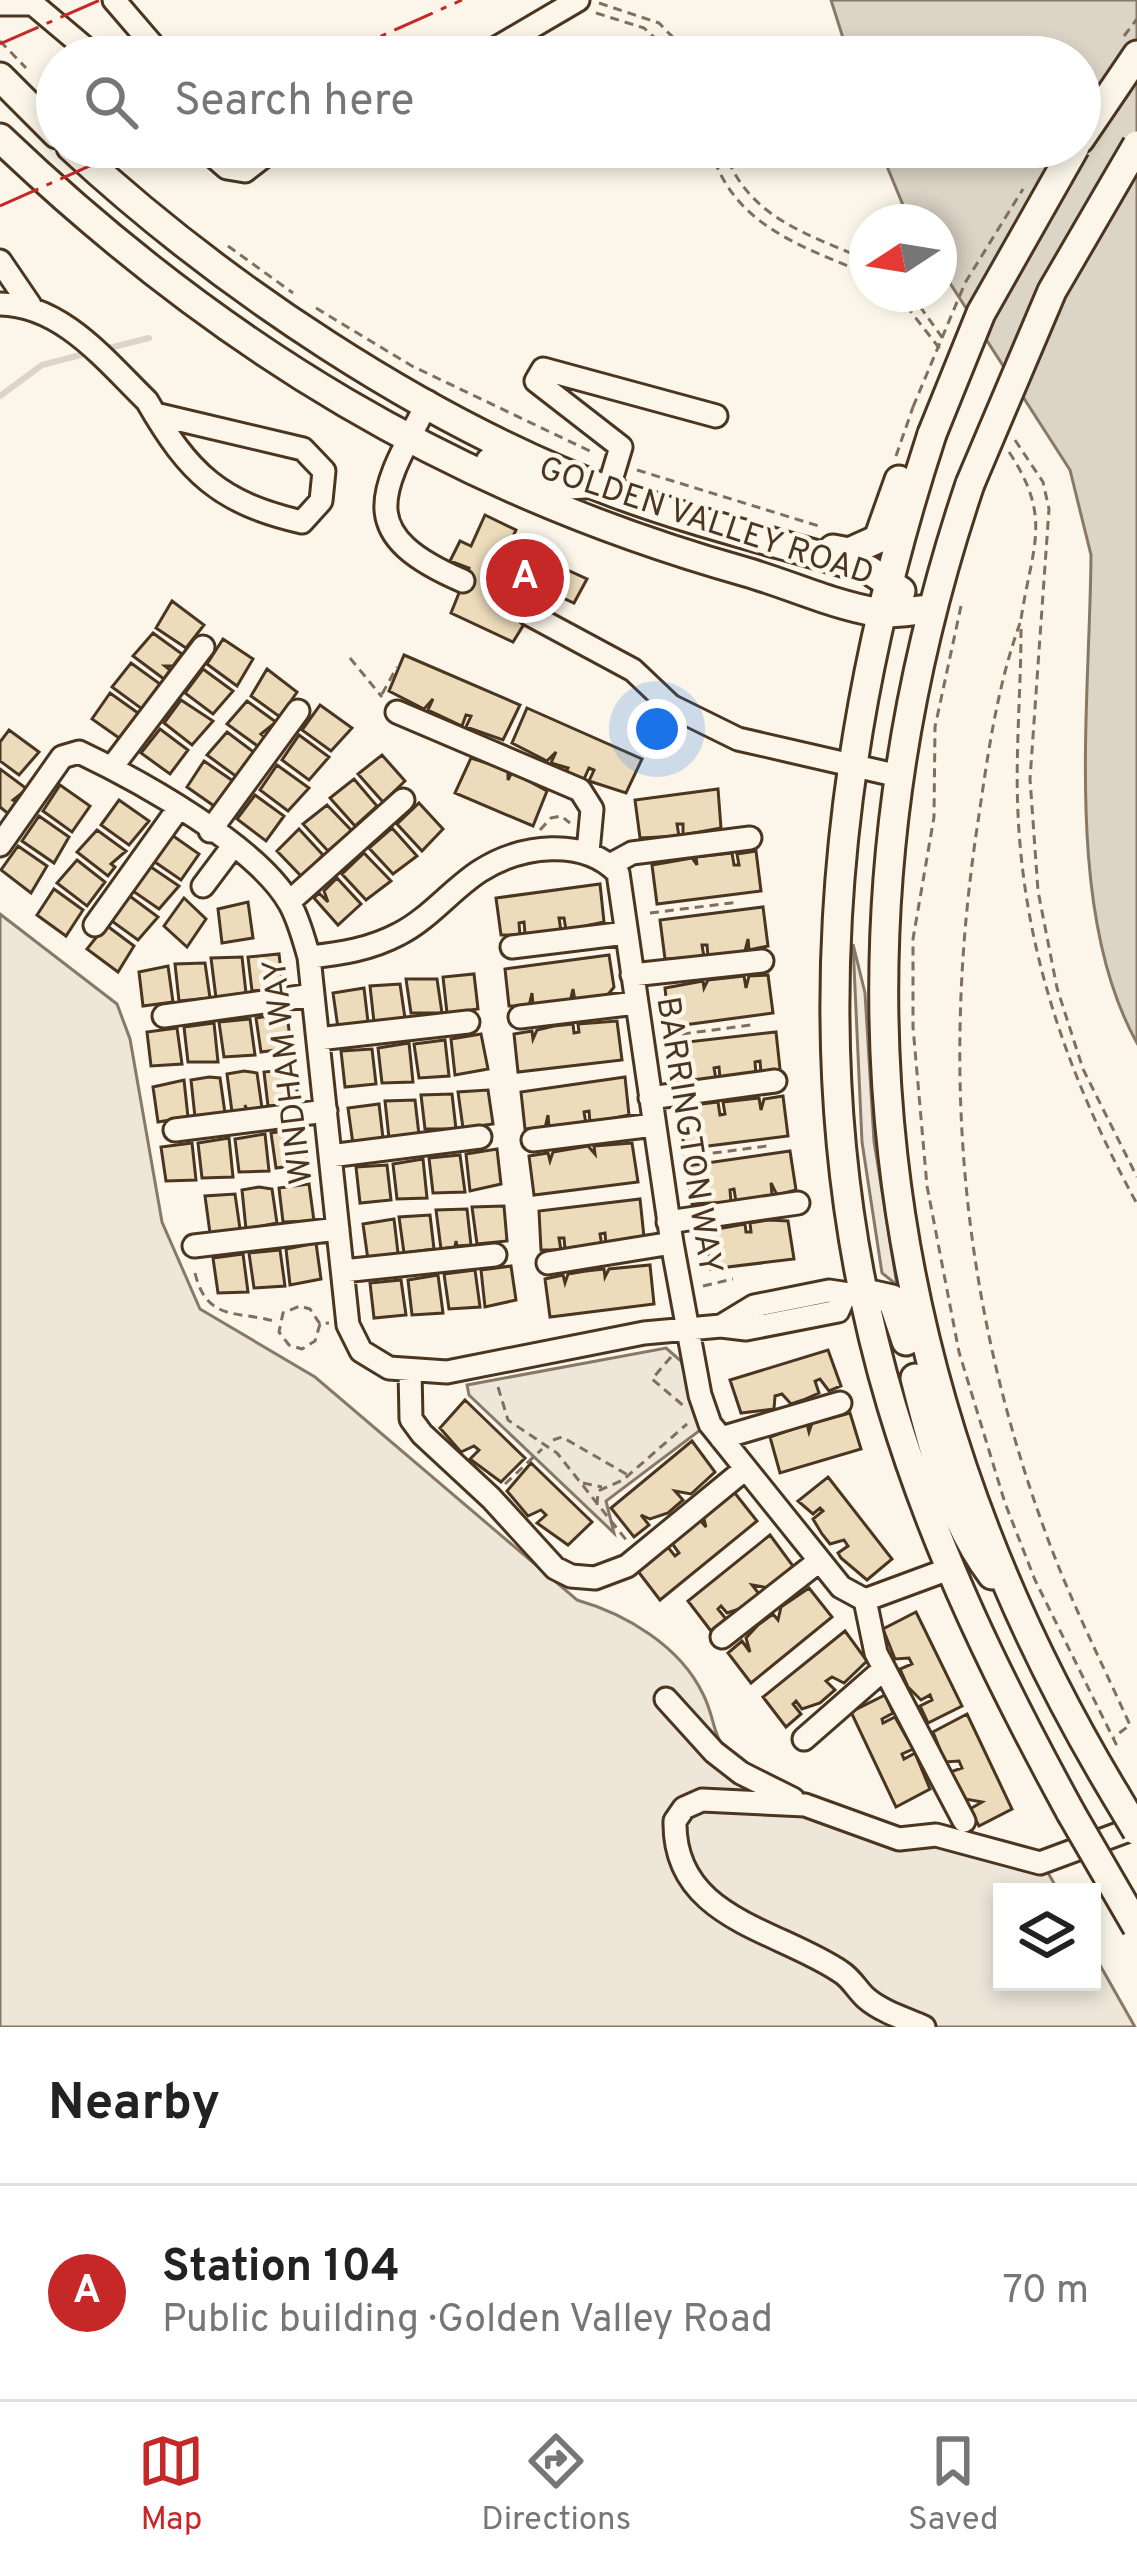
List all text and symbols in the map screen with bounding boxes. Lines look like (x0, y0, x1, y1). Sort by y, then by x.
search box (36, 36, 1101, 168)
icon: search (78, 69, 144, 135)
text: Search here (174, 74, 414, 131)
north arrow (849, 204, 957, 312)
street label: GOLDEN VALLEY ROAD (533, 449, 879, 597)
pin: A (486, 533, 564, 623)
your location (627, 699, 687, 759)
street label: WINDHAM WAY (255, 956, 325, 1187)
street label: BARRINGTON WAY (644, 994, 730, 1277)
map controls (993, 1883, 1101, 1991)
button: layers (993, 1883, 1101, 1991)
text: Nearby (48, 2073, 220, 2138)
text: Station 104 (162, 2240, 400, 2297)
text: A (73, 2268, 101, 2317)
text: 70 m (1003, 2268, 1089, 2317)
text: Public building · Golden Valley Road (162, 2297, 773, 2346)
tab: Map (138, 2428, 204, 2542)
tab: Directions (481, 2428, 631, 2542)
tab: Saved (908, 2428, 999, 2542)

